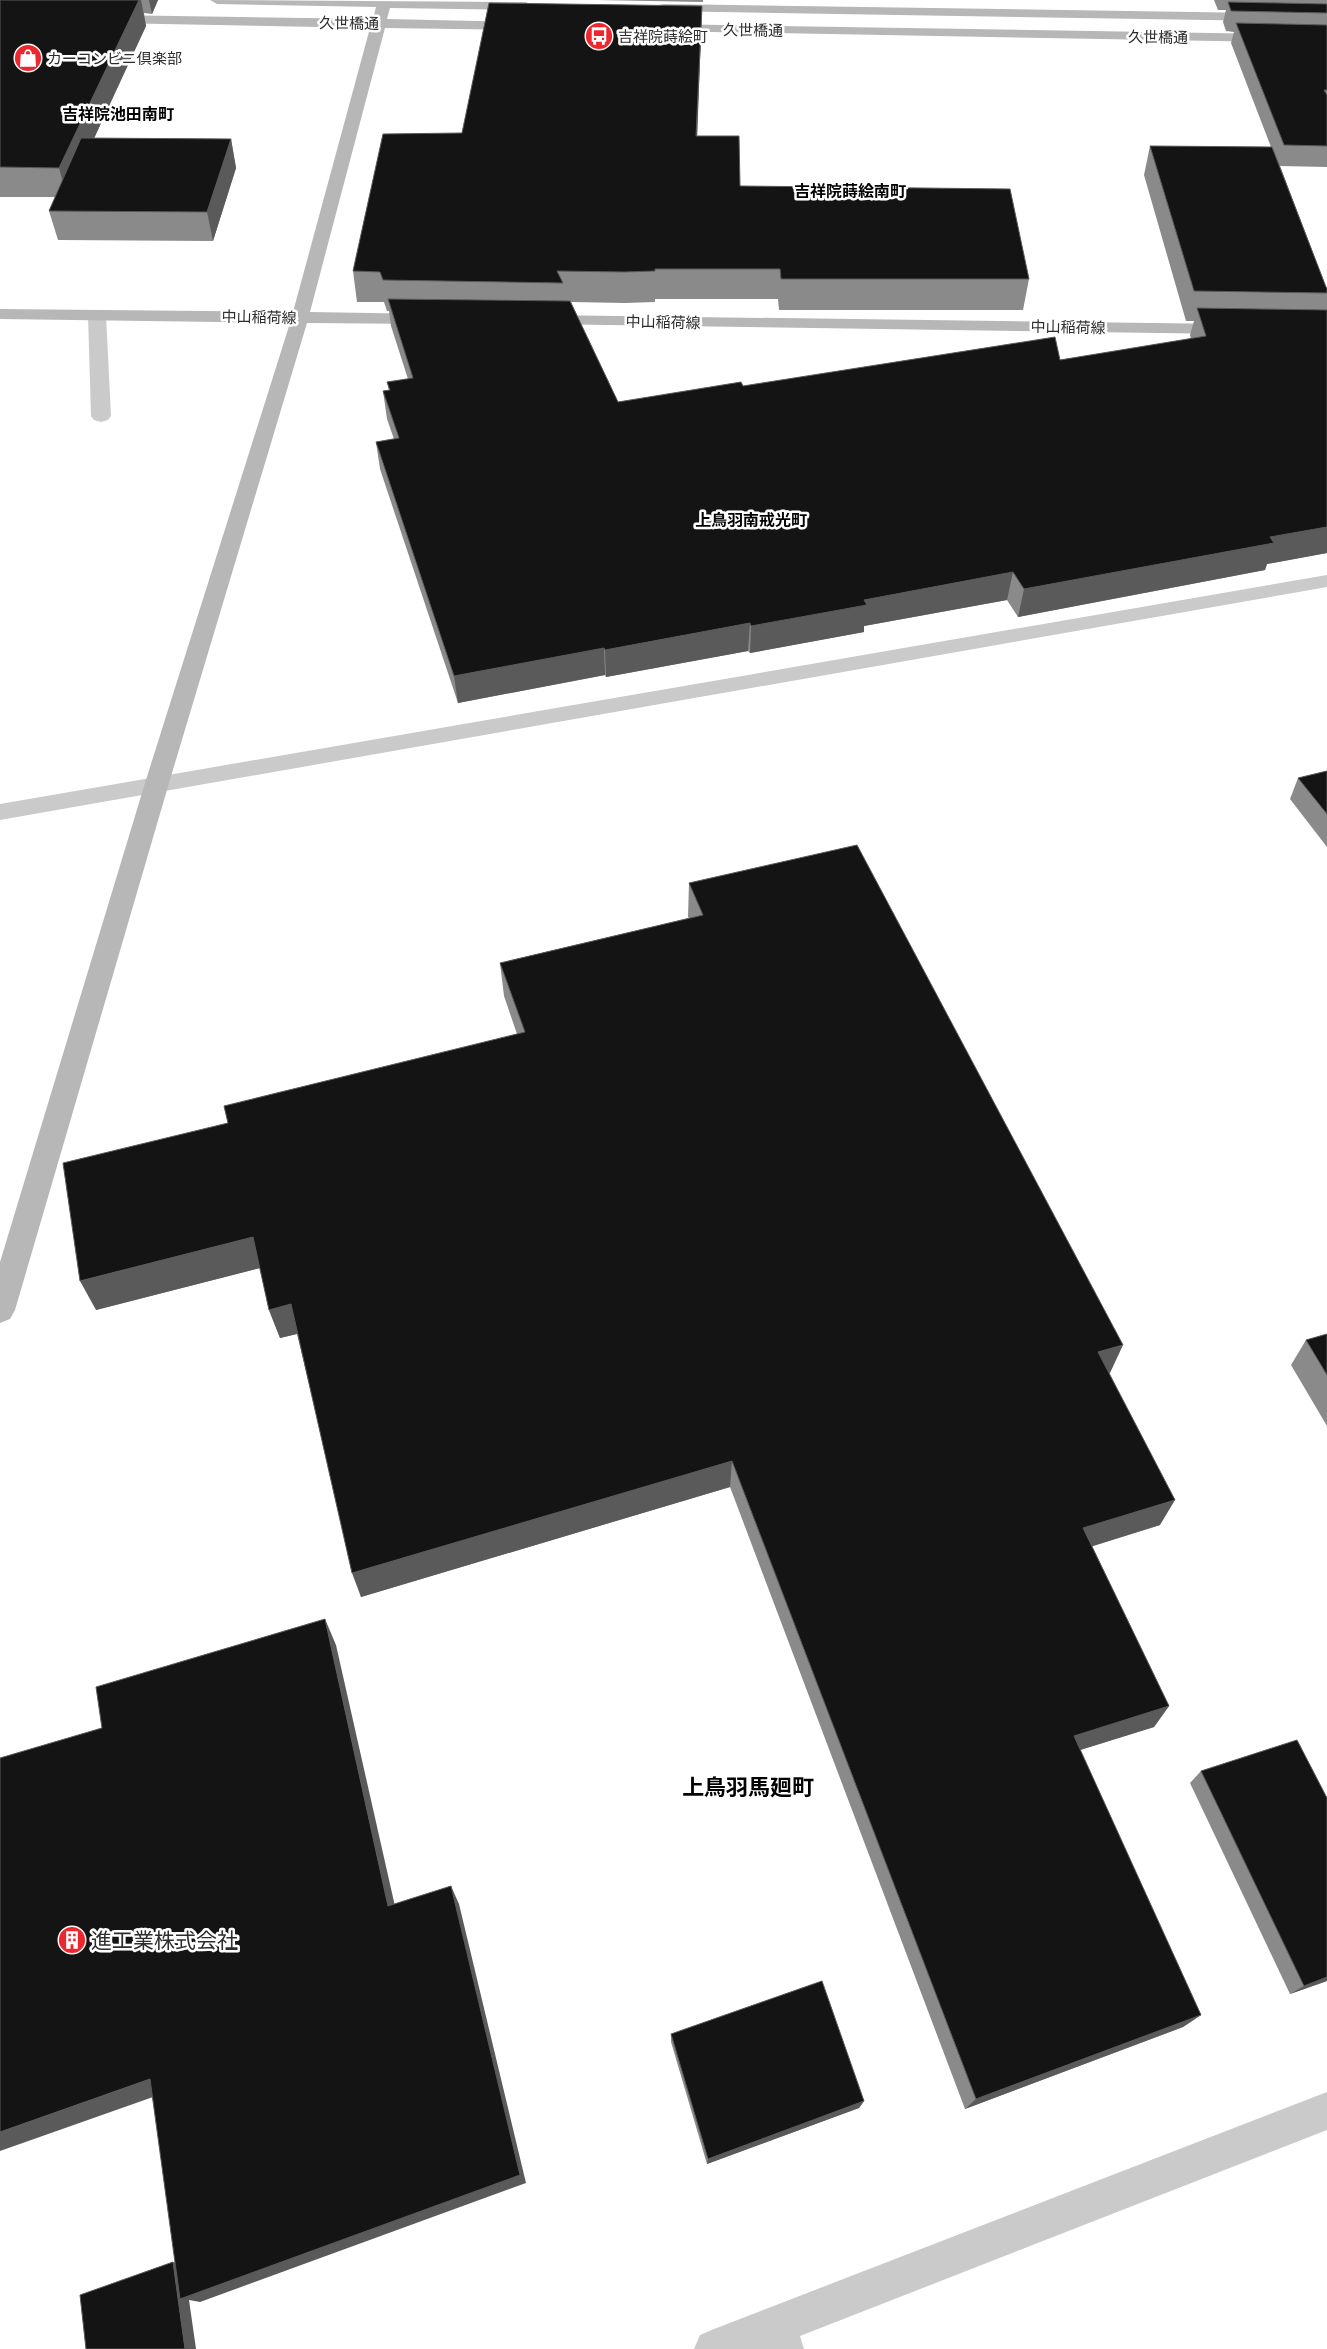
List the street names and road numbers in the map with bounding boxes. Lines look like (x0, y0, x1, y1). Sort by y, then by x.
street label: 久世橋通 (319, 14, 379, 32)
street label: 久世橋通 (723, 21, 783, 39)
street label: 久世橋通 (1128, 28, 1188, 46)
street label: 中山稲荷線 (221, 308, 297, 326)
street label: 中山稲荷線 (625, 313, 701, 331)
street label: 中山稲荷線 (1030, 318, 1106, 336)

